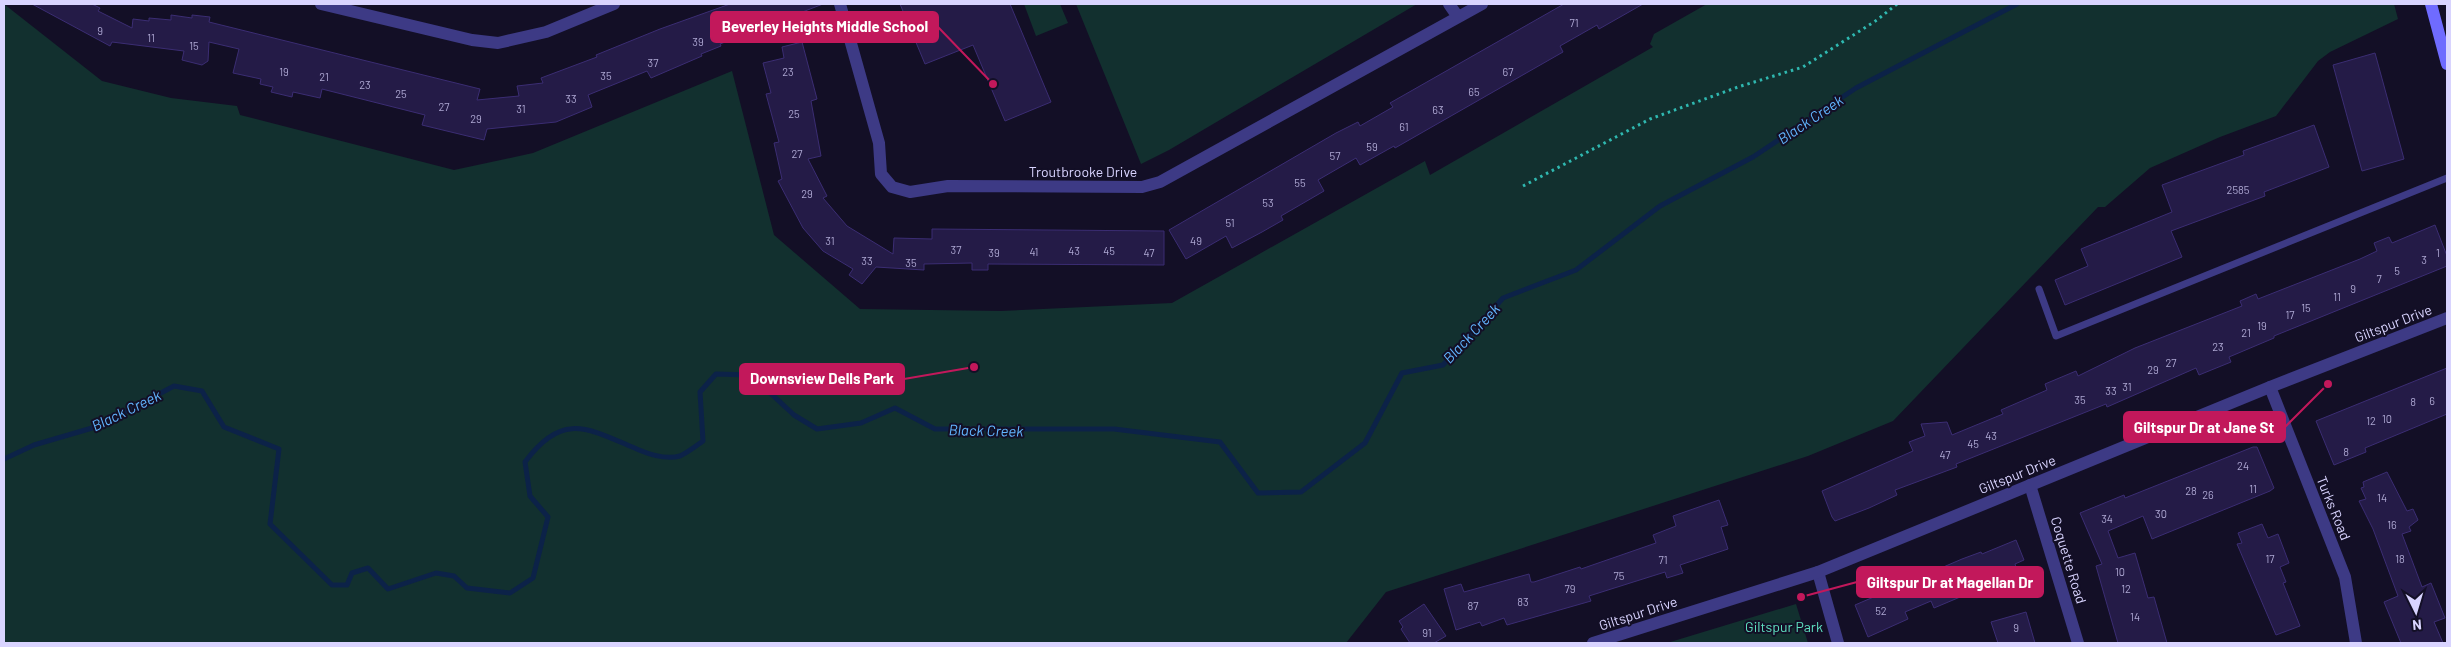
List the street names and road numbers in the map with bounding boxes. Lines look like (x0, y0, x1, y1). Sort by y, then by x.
street label: Troutbrooke Drive (1029, 163, 1137, 180)
street label: Giltspur Drive (2352, 300, 2434, 346)
street label: Giltspur Drive (1976, 451, 2058, 497)
street label: Turks Road (2313, 474, 2355, 542)
street label: Coquette Road (2048, 515, 2090, 605)
street label: Giltspur Drive (1597, 592, 1679, 634)

